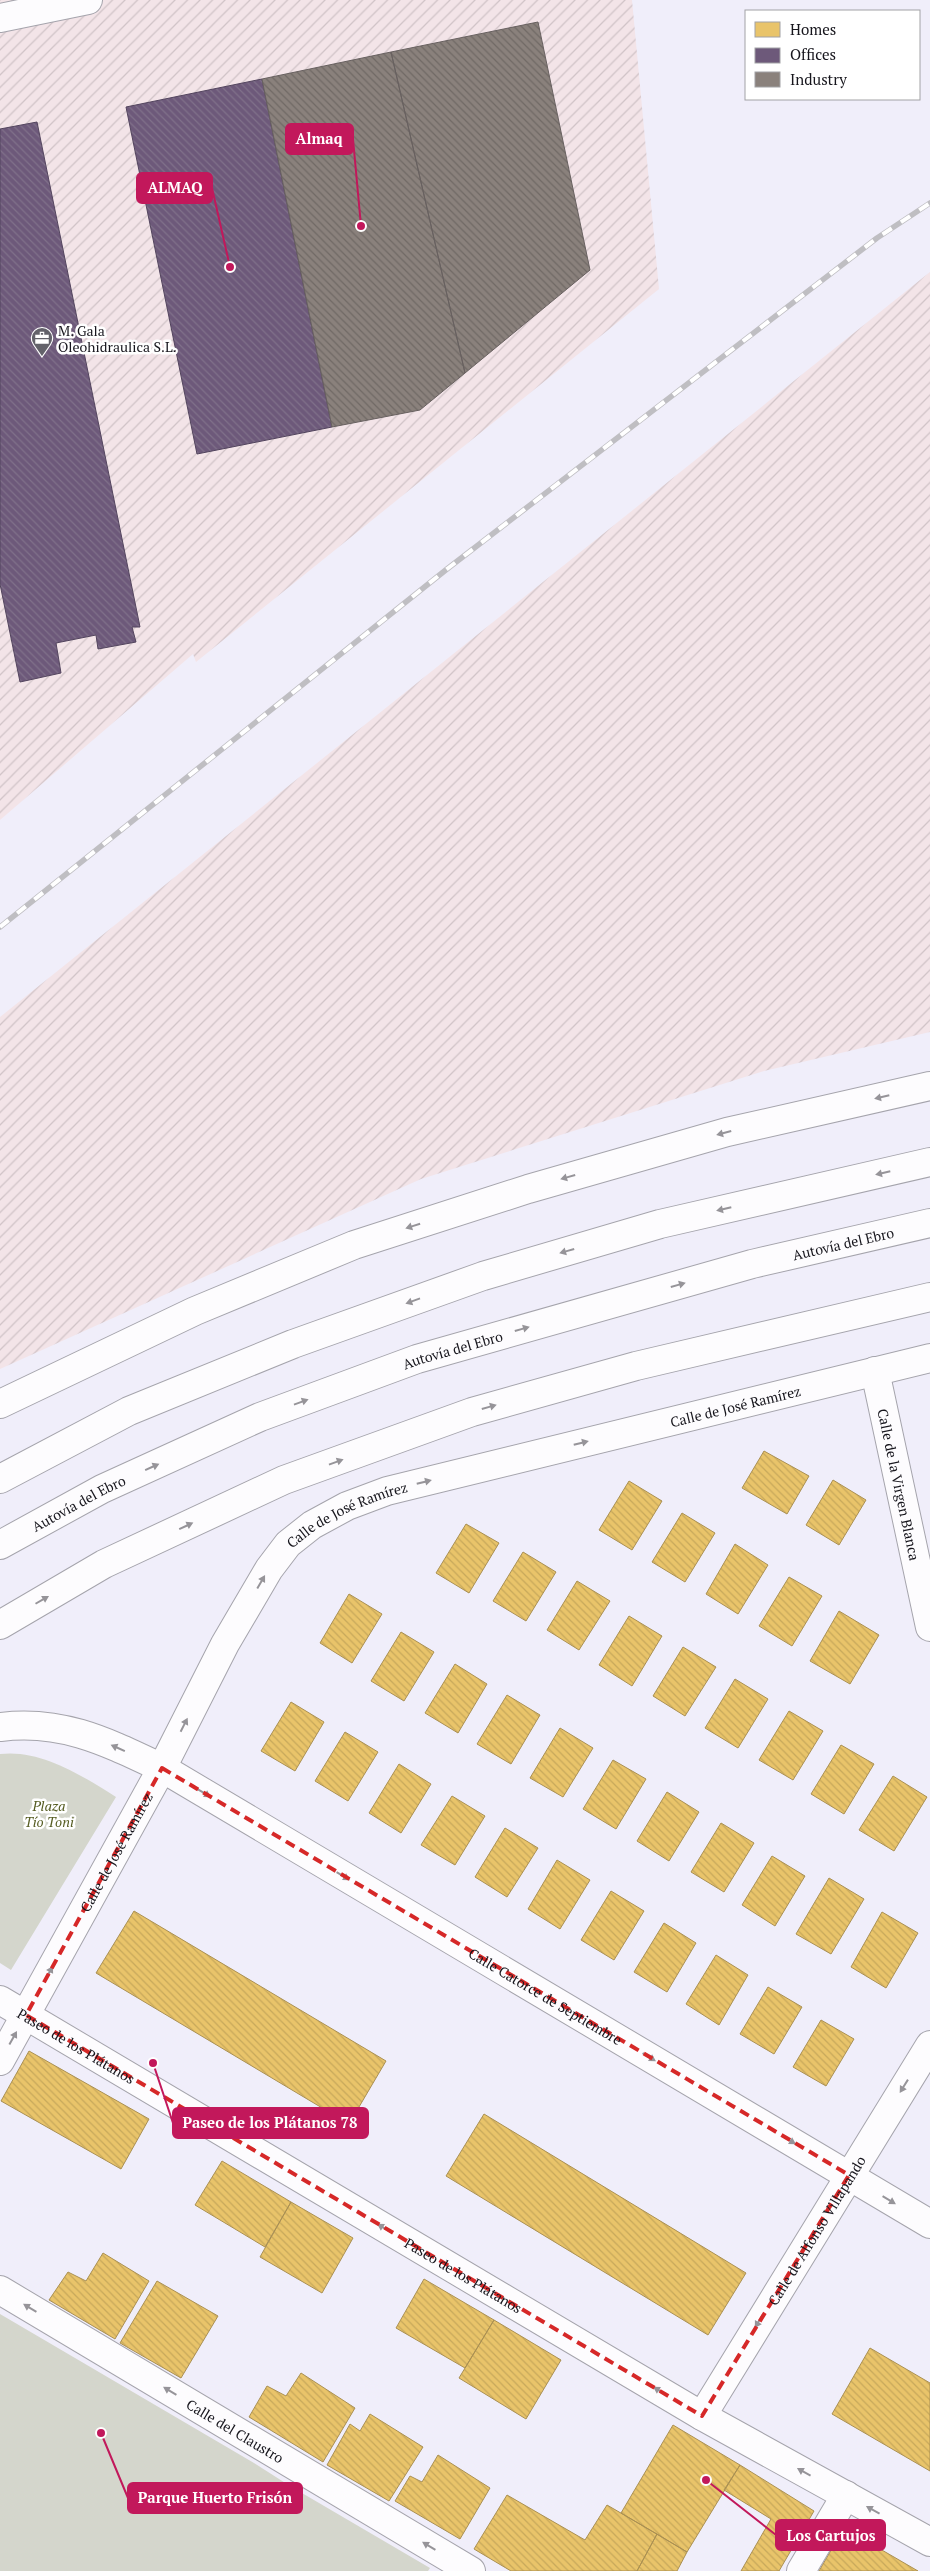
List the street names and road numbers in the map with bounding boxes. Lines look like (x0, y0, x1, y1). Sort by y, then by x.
street label: Autovía del Ebro (790, 1222, 896, 1264)
street label: Autovía del Ebro (400, 1326, 505, 1373)
street label: Calle de José Ramírez (668, 1381, 803, 1431)
street label: Calle de la Virgen Blanca (874, 1407, 925, 1562)
street label: Autovía del Ebro (28, 1470, 128, 1535)
street label: Calle de José Ramírez (282, 1477, 409, 1552)
street label: Calle de José Ramírez (75, 1789, 156, 1915)
street label: Calle Catorce de Septiembre (465, 1943, 626, 2049)
street label: Paseo de los Plátanos (14, 2003, 139, 2088)
street label: Calle de Alfonso Villapando (763, 2152, 869, 2309)
street label: Paseo de los Plátanos (401, 2233, 526, 2317)
street label: Calle del Claustro (183, 2394, 288, 2467)

